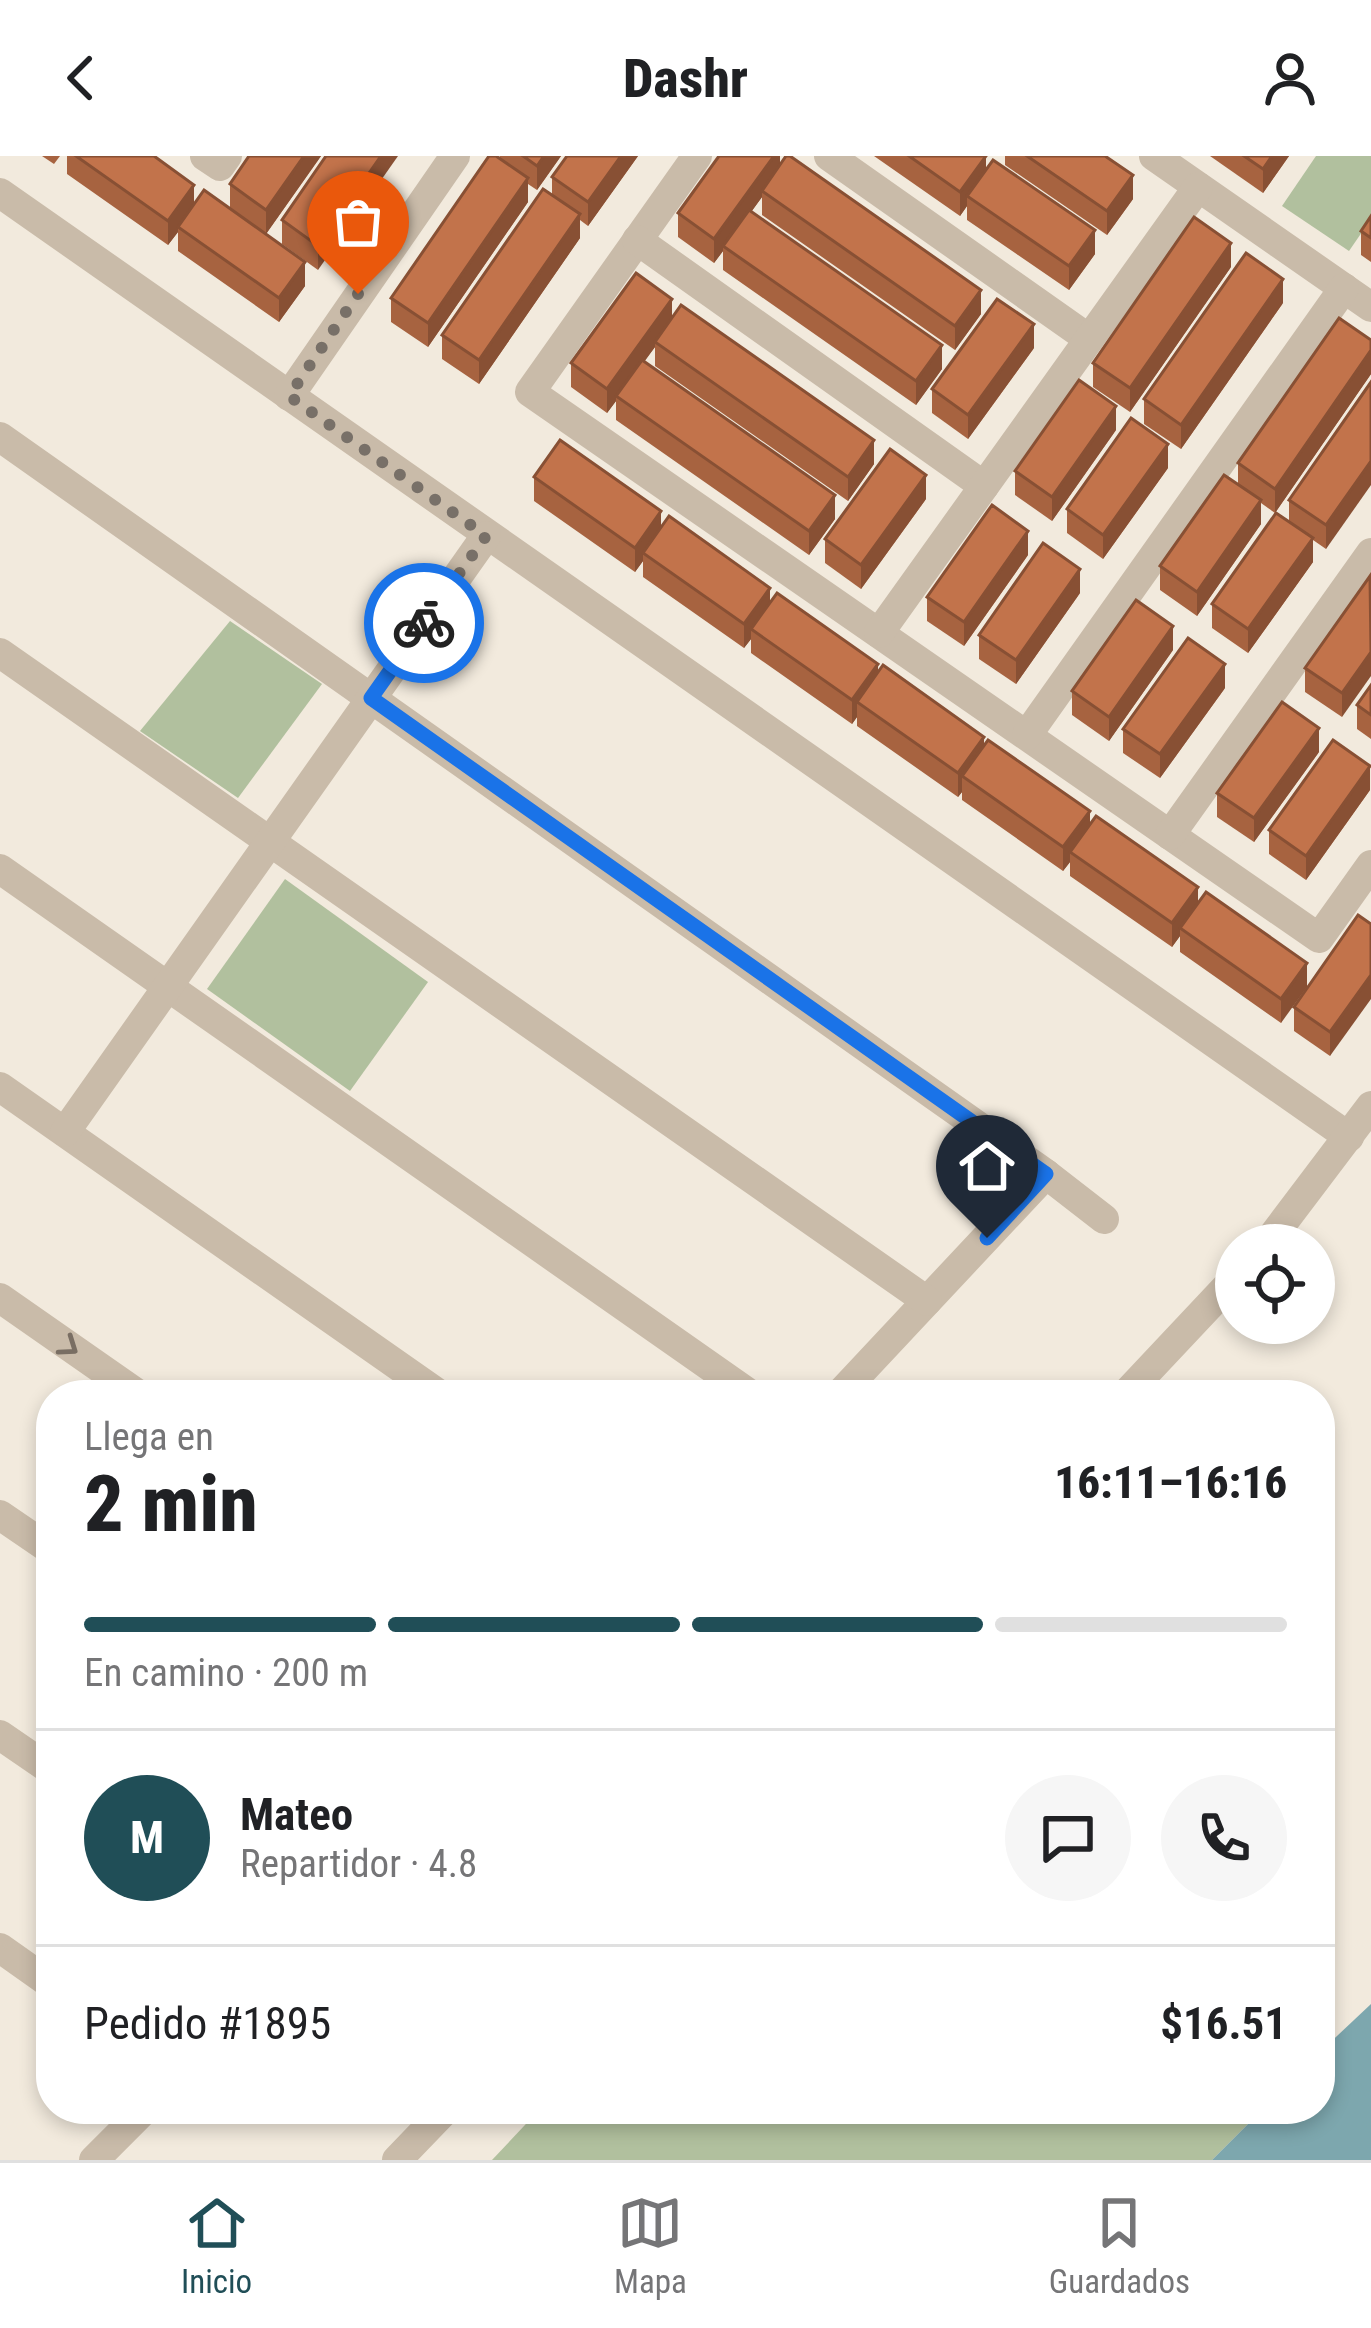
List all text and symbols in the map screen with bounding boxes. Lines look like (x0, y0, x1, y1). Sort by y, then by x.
icon: back (48, 45, 114, 111)
icon: person (1257, 45, 1323, 111)
text: Dashr (623, 47, 748, 110)
pin (307, 171, 409, 294)
icon: bag (325, 189, 391, 255)
courier (364, 563, 484, 683)
icon: bike (391, 590, 457, 656)
pin (936, 1115, 1038, 1238)
icon: home (954, 1133, 1020, 1199)
map controls (1215, 1224, 1335, 1344)
button: locate (1215, 1224, 1335, 1344)
one-way arrow (56, 1333, 78, 1355)
text: Llega en (84, 1414, 214, 1460)
text: 16:11–16:16 (1054, 1456, 1287, 1509)
text: 2 min (84, 1459, 258, 1550)
text: En camino · 200 m (84, 1650, 368, 1696)
button: chat (1005, 1775, 1131, 1901)
button: phone (1161, 1775, 1287, 1901)
text: Mateo (240, 1788, 353, 1841)
text: M (130, 1811, 164, 1864)
text: Repartidor · 4.8 (240, 1841, 477, 1887)
text: Pedido #1895 (84, 1997, 331, 2050)
text: $16.51 (1160, 1997, 1287, 2050)
tab: Inicio (181, 2190, 252, 2301)
tab: Mapa (614, 2190, 687, 2301)
tab: Guardados (1049, 2190, 1190, 2301)

